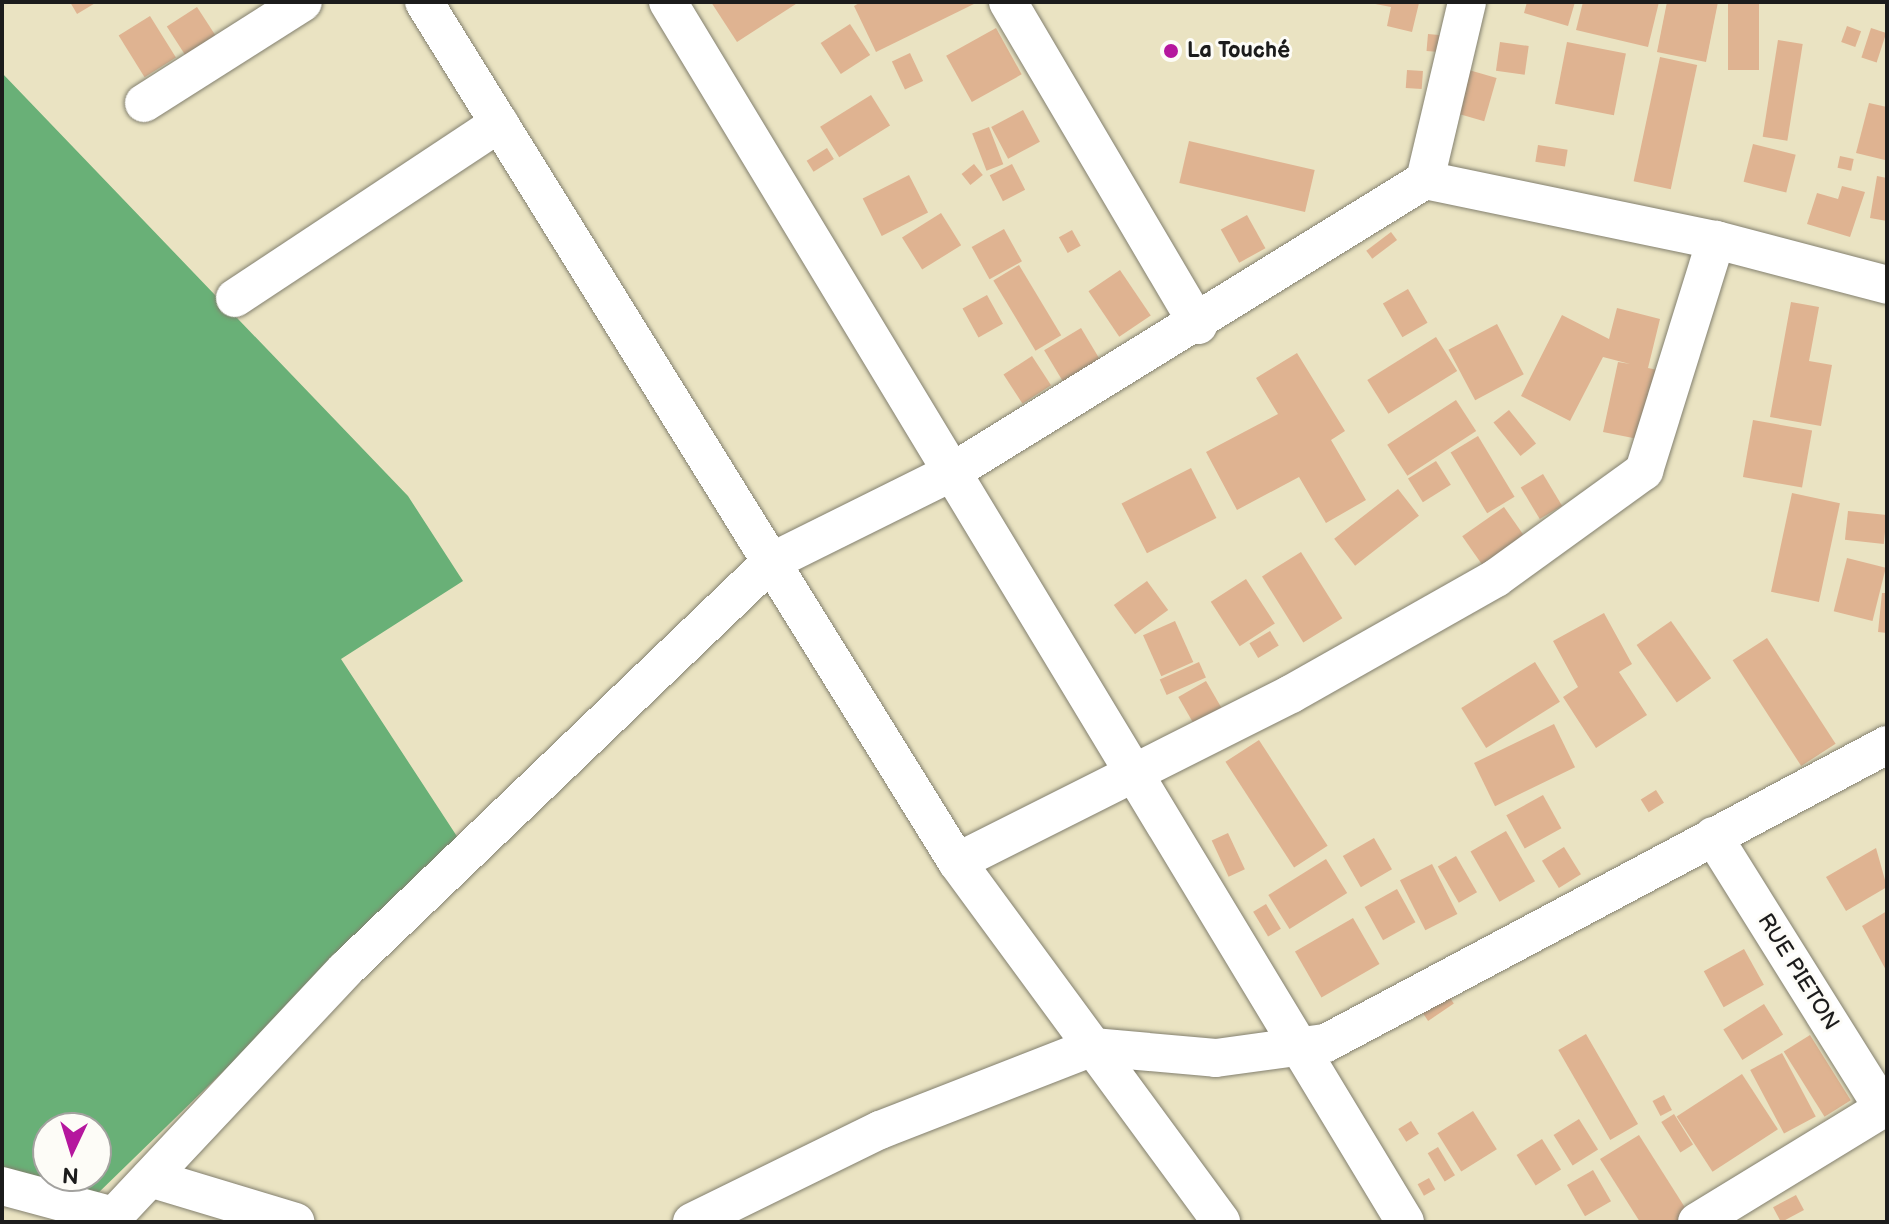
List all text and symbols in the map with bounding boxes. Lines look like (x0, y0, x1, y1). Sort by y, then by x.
place label: La Touché (1187, 38, 1290, 64)
marker: La Touché (1162, 42, 1180, 60)
street label: RUE PIETON (1752, 909, 1844, 1035)
north arrow (32, 1112, 112, 1192)
text: N (61, 1160, 80, 1188)

